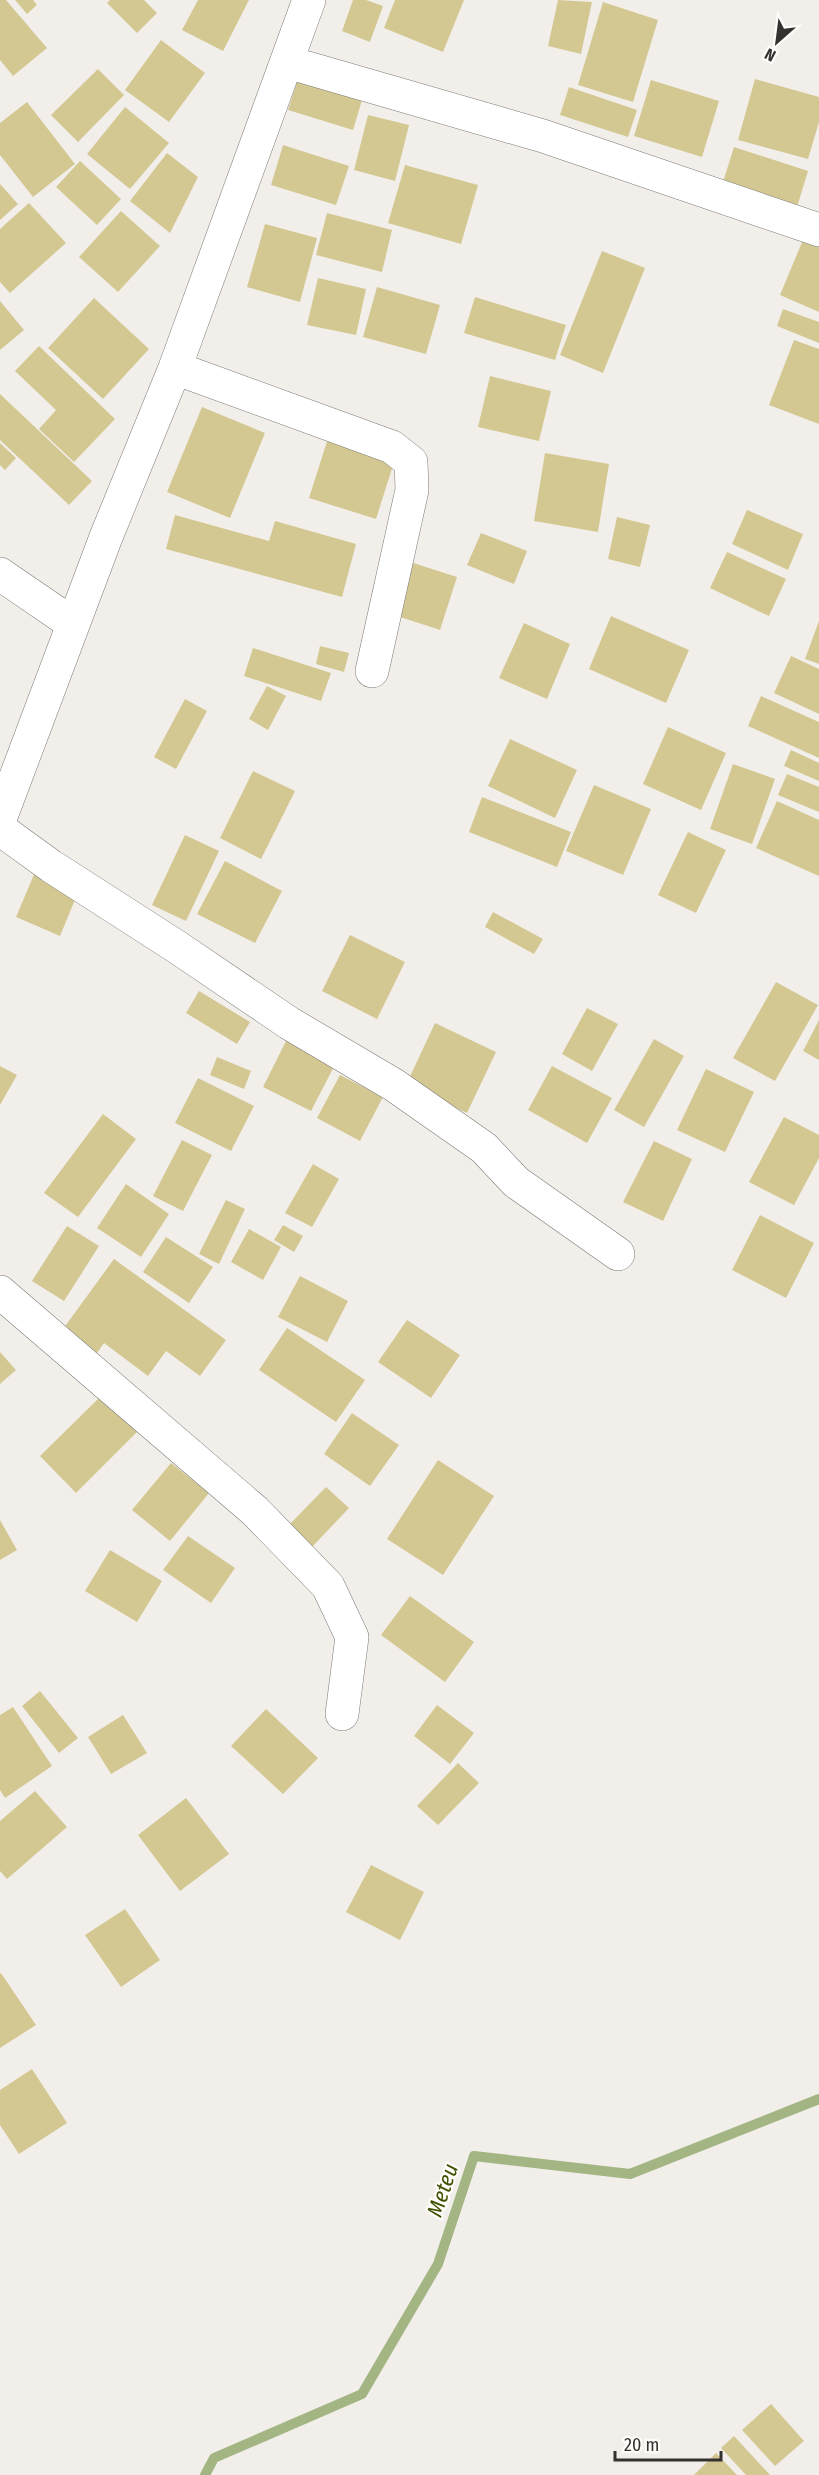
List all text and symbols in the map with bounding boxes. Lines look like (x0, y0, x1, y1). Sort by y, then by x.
north arrow (747, 12, 807, 72)
text: N (761, 44, 779, 65)
water label: Meteu (421, 2160, 464, 2220)
scale bar (615, 2424, 722, 2462)
text: 20 m (624, 2434, 659, 2456)

